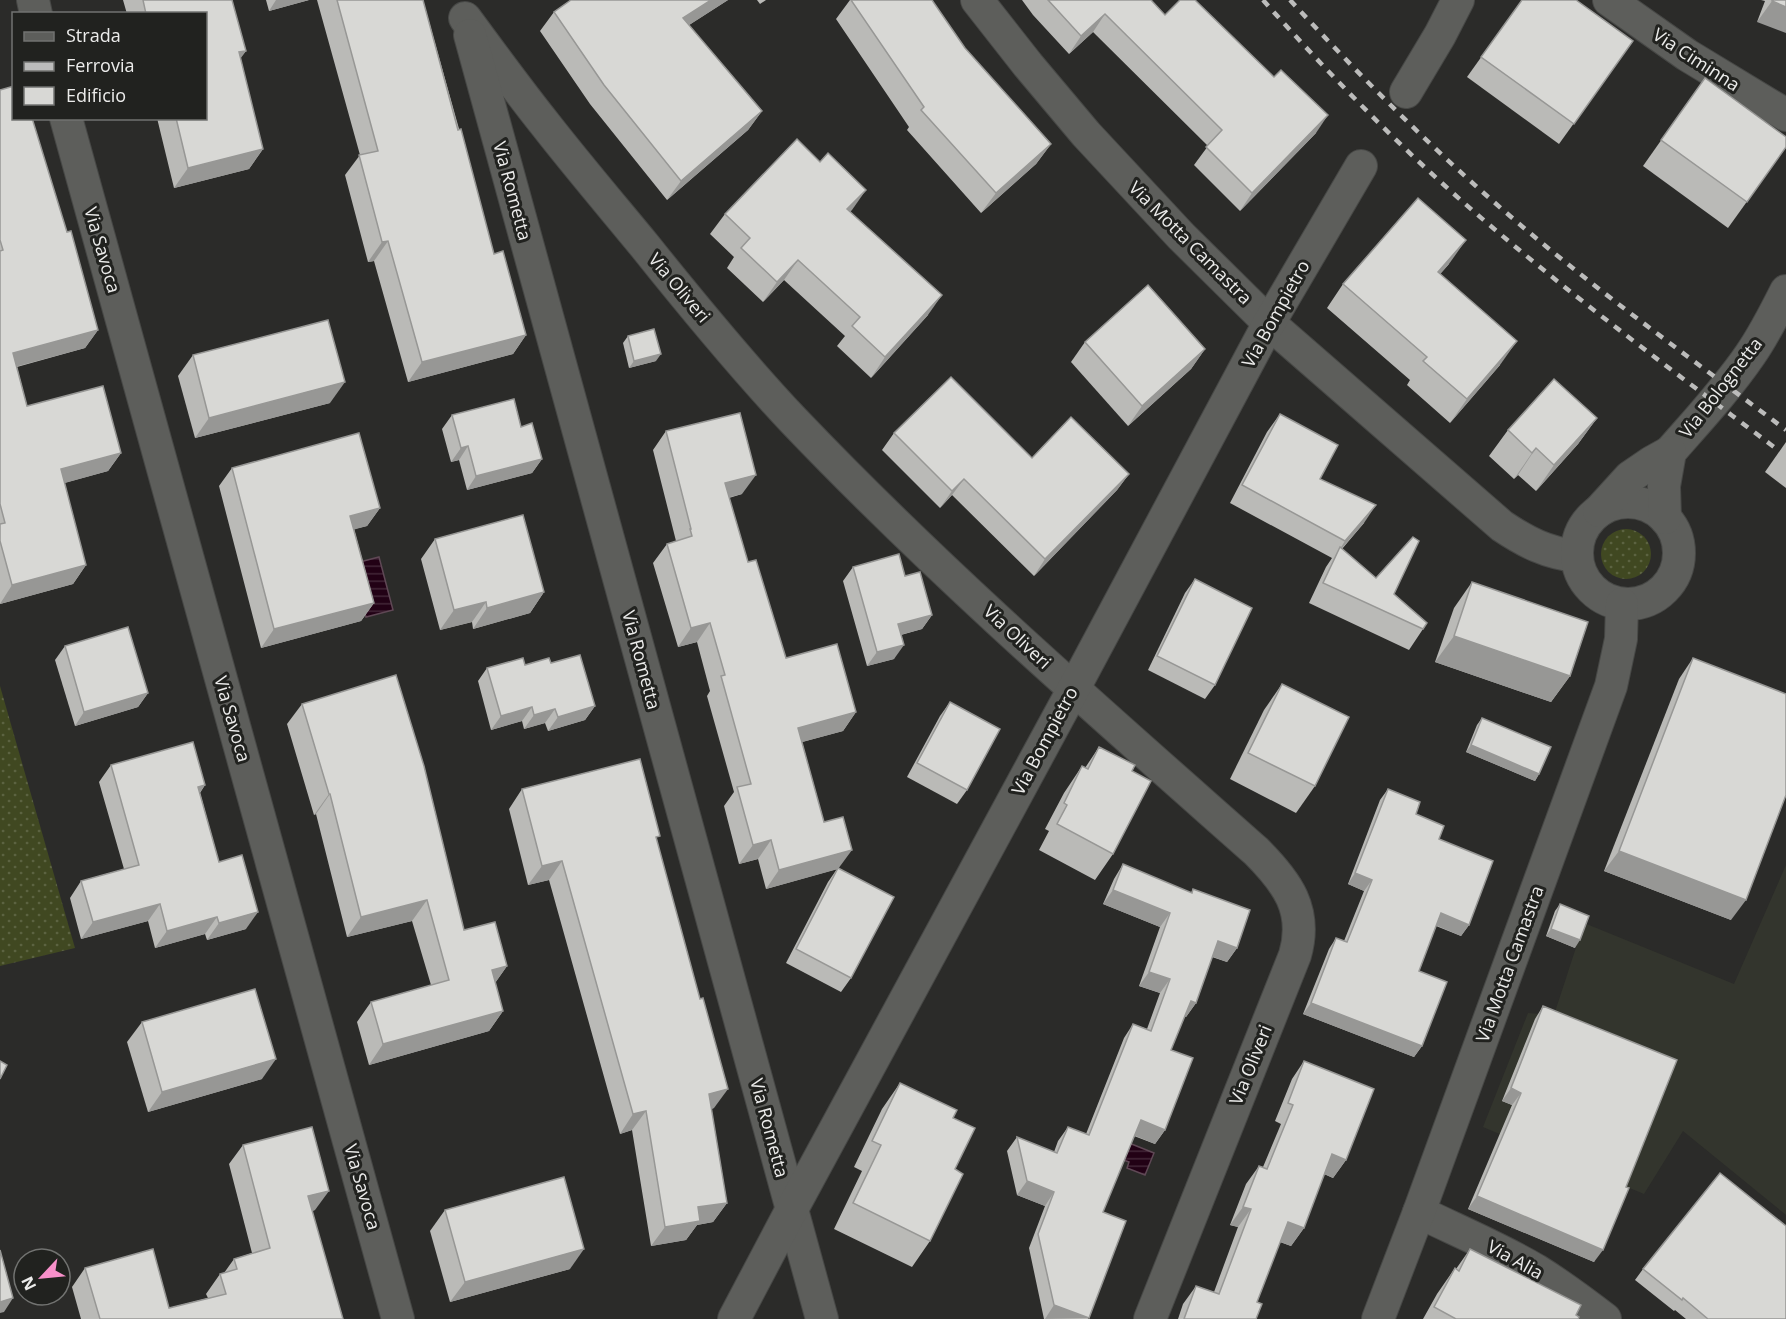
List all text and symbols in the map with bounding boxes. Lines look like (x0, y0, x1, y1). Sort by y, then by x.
legend (12, 12, 207, 120)
street label: Via Ciminna (1648, 22, 1745, 96)
text: Strada (66, 23, 121, 47)
text: Ferrovia (66, 53, 134, 77)
text: Edificio (66, 83, 126, 107)
street label: Via Rometta (488, 139, 538, 243)
street label: Via Motta Camastra (1124, 176, 1257, 309)
street label: Via Savoca (79, 204, 127, 295)
street label: Via Oliveri (644, 247, 716, 327)
street label: Via Bompietro (1236, 256, 1315, 372)
street label: Via Bolognetta (1673, 332, 1767, 443)
street label: Via Oliveri (979, 599, 1057, 674)
street label: Via Rometta (617, 608, 667, 712)
street label: Via Savoca (209, 673, 257, 764)
street label: Via Bompietro (1006, 682, 1083, 799)
street label: Via Motta Camastra (1470, 882, 1549, 1045)
street label: Via Oliveri (1223, 1021, 1277, 1108)
street label: Via Rometta (745, 1076, 795, 1180)
street label: Via Savoca (339, 1141, 387, 1232)
street label: Via Alia (1483, 1234, 1548, 1284)
north arrow (12, 1247, 72, 1307)
text: N (16, 1273, 41, 1294)

